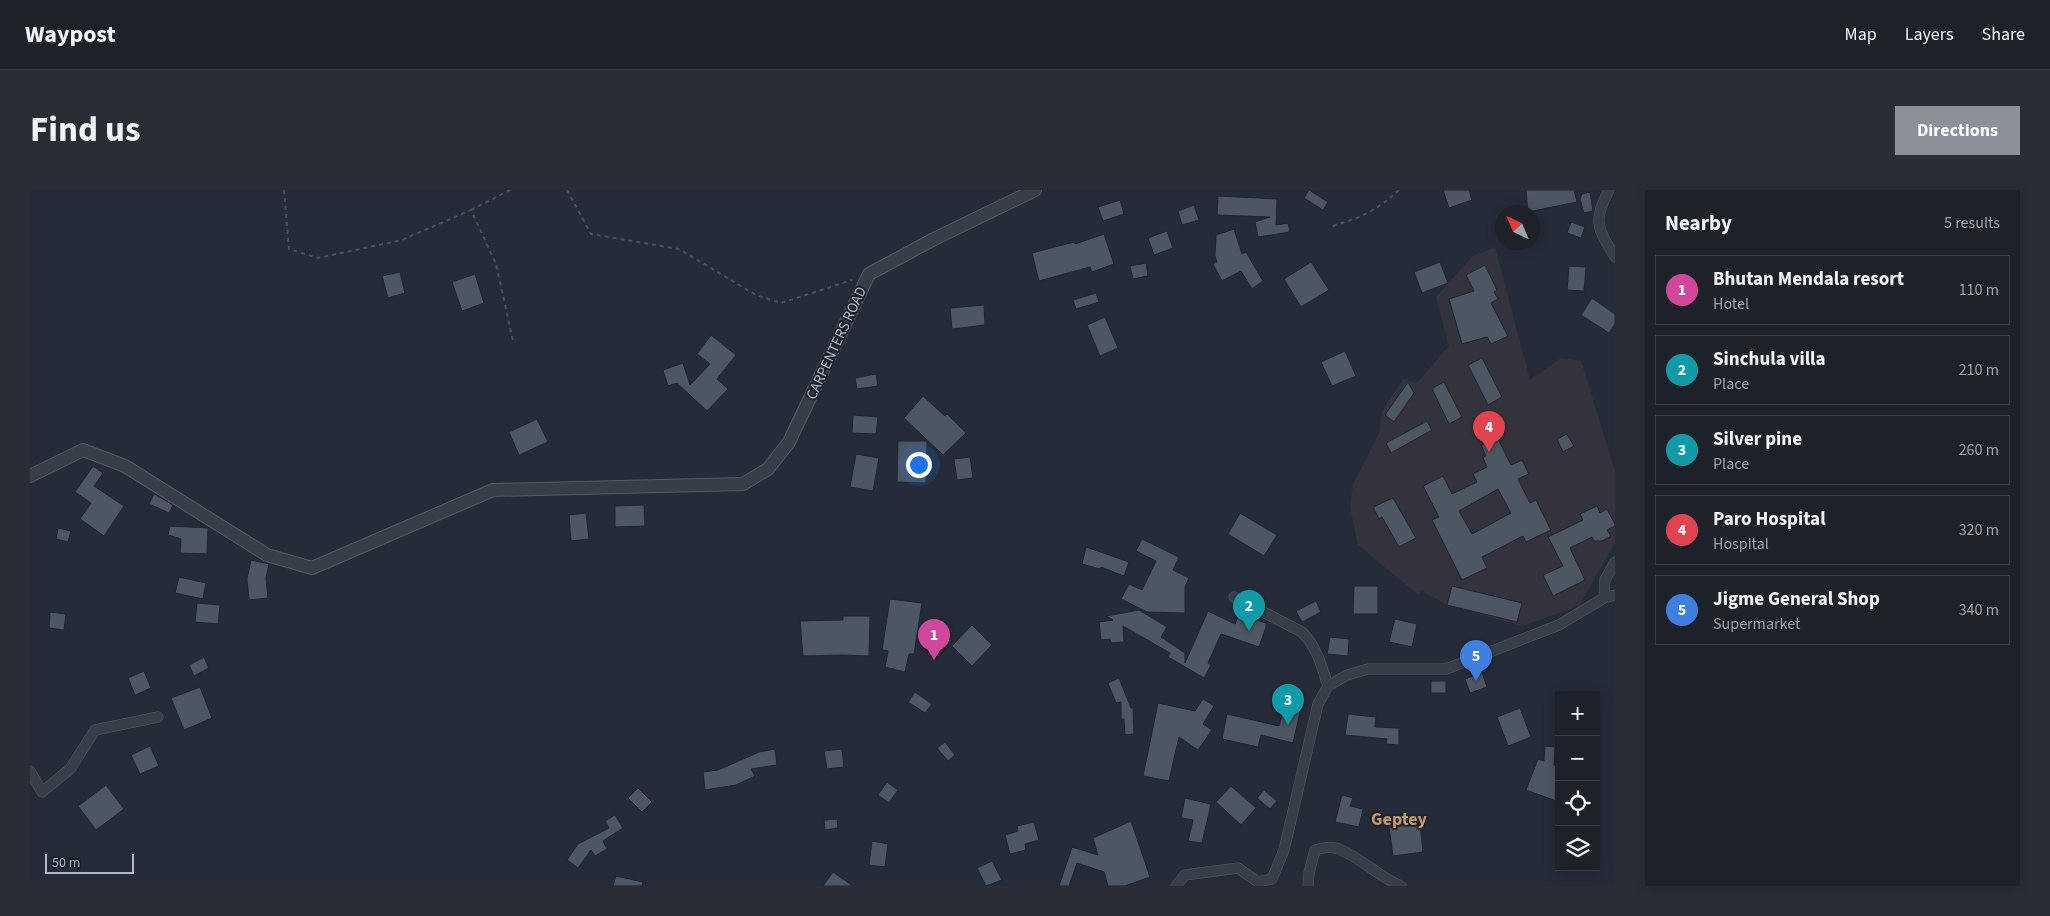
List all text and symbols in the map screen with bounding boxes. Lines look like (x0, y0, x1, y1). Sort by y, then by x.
text: Waypost (25, 17, 116, 52)
text: Map (1845, 22, 1877, 47)
text: Layers (1905, 22, 1954, 47)
text: Share (1982, 22, 2025, 47)
text: Find us (30, 105, 140, 155)
button: Directions (1895, 106, 2020, 155)
north arrow (1495, 205, 1540, 250)
text: Nearby (1665, 208, 1732, 238)
text: 5 results (1944, 212, 2000, 234)
text: Bhutan Mendala resort (1713, 266, 1904, 293)
text: 1 (1678, 279, 1686, 301)
text: 110 m (1959, 279, 1999, 301)
street label: CARPENTERS ROAD (801, 283, 872, 403)
text: Hotel (1713, 293, 1749, 315)
text: Sinchula villa (1713, 346, 1826, 373)
text: 2 (1678, 359, 1686, 381)
text: 210 m (1959, 359, 1999, 381)
text: Place (1713, 373, 1749, 395)
pin: 4 (1473, 411, 1505, 452)
text: Silver pine (1713, 426, 1802, 453)
text: 3 (1678, 439, 1686, 461)
text: 260 m (1959, 439, 1999, 461)
your location (906, 452, 932, 478)
text: Place (1713, 453, 1749, 475)
text: Paro Hospital (1713, 506, 1826, 533)
text: 4 (1678, 519, 1686, 541)
text: 320 m (1959, 519, 1999, 541)
text: Hospital (1713, 533, 1769, 555)
text: Jigme General Shop (1713, 586, 1880, 613)
pin: 2 (1233, 590, 1265, 631)
text: 5 (1678, 599, 1686, 621)
text: 340 m (1959, 599, 1999, 621)
text: Supermarket (1713, 613, 1800, 635)
pin: 1 (918, 619, 950, 660)
pin: 5 (1460, 640, 1492, 681)
pin: 3 (1272, 684, 1304, 725)
map controls (1555, 691, 1600, 871)
button: + (1555, 691, 1600, 736)
button: − (1555, 736, 1600, 781)
button: locate (1555, 781, 1600, 826)
district label: Geptey (1371, 807, 1428, 832)
button: layers (1555, 826, 1600, 871)
scale bar (45, 851, 134, 874)
text: 50 m (52, 853, 80, 873)

